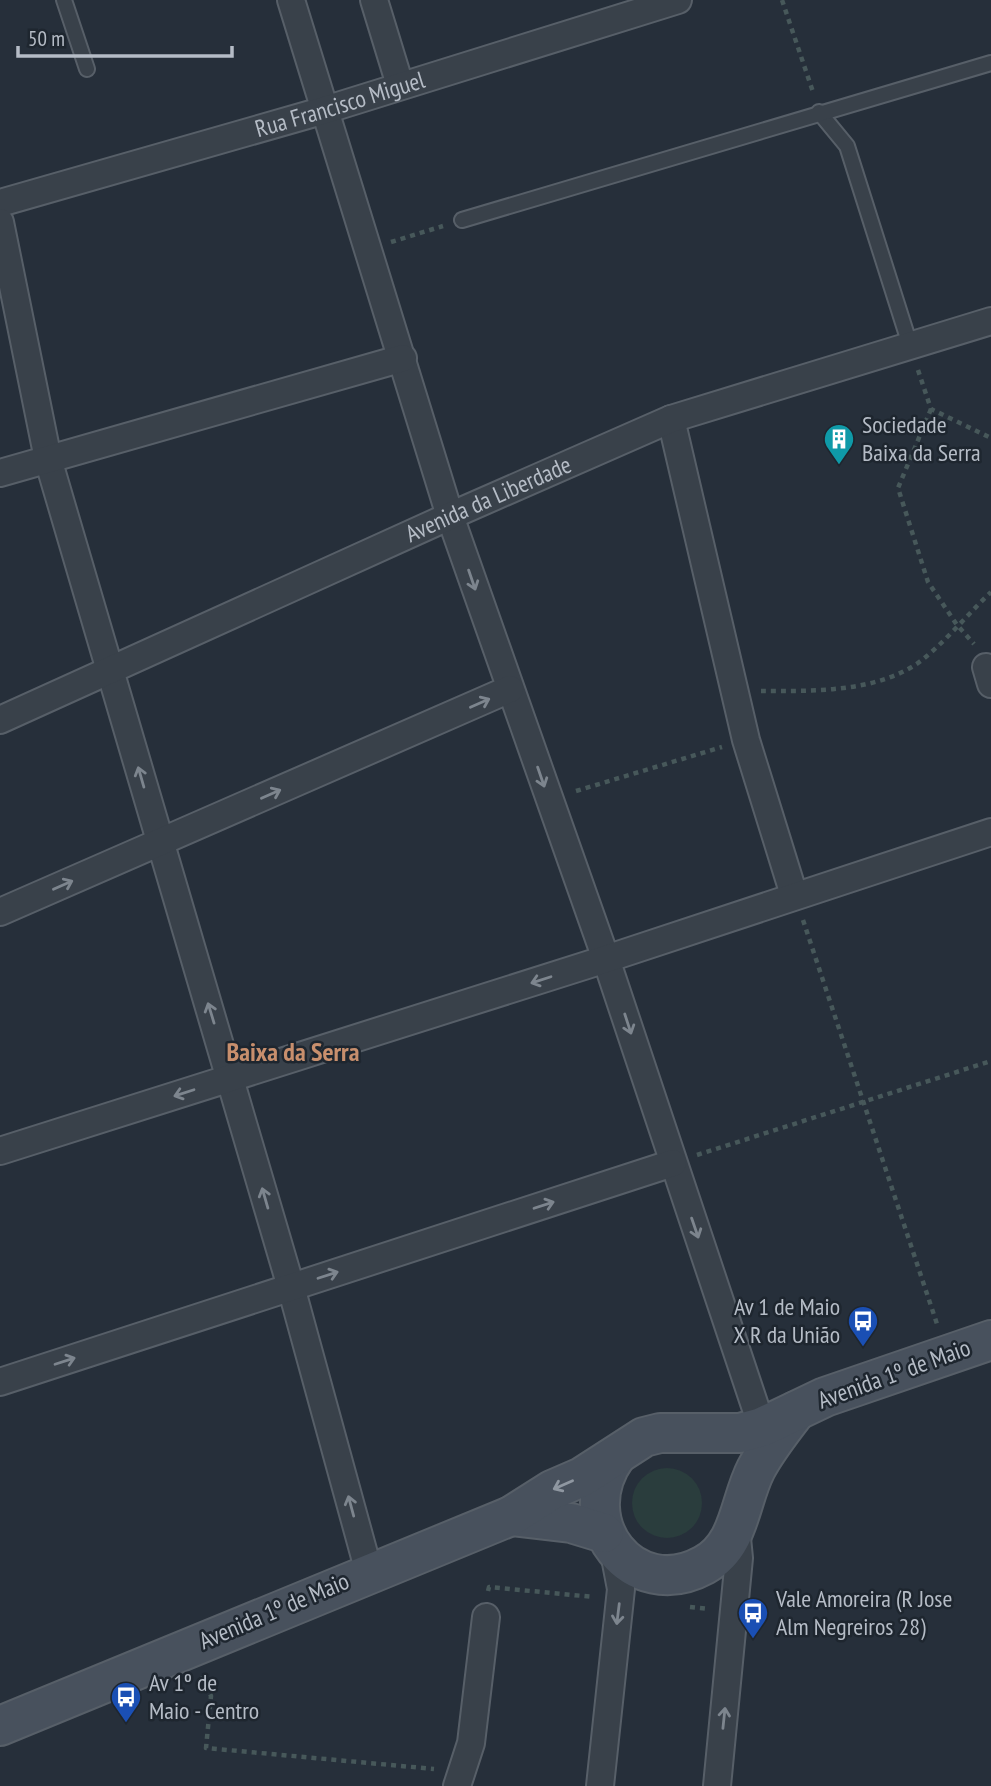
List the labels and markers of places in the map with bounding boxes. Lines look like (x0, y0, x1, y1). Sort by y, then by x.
place label: Sociedade Baixa da Serra (862, 409, 981, 468)
building icon: Sociedade Baixa da Serra (822, 422, 856, 466)
place label: Av 1 de Maio X R da União (734, 1291, 840, 1350)
bus stop icon: Av 1 de Maio X R da União (846, 1304, 880, 1348)
place label: Vale Amoreira (R Jose Alm Negreiros 28) (775, 1583, 952, 1642)
bus stop icon: Vale Amoreira (R Jose Alm Negreiros 28) (736, 1596, 770, 1640)
place label: Av 1º de Maio - Centro (149, 1667, 259, 1726)
bus stop icon: Av 1º de Maio - Centro (109, 1680, 143, 1724)

